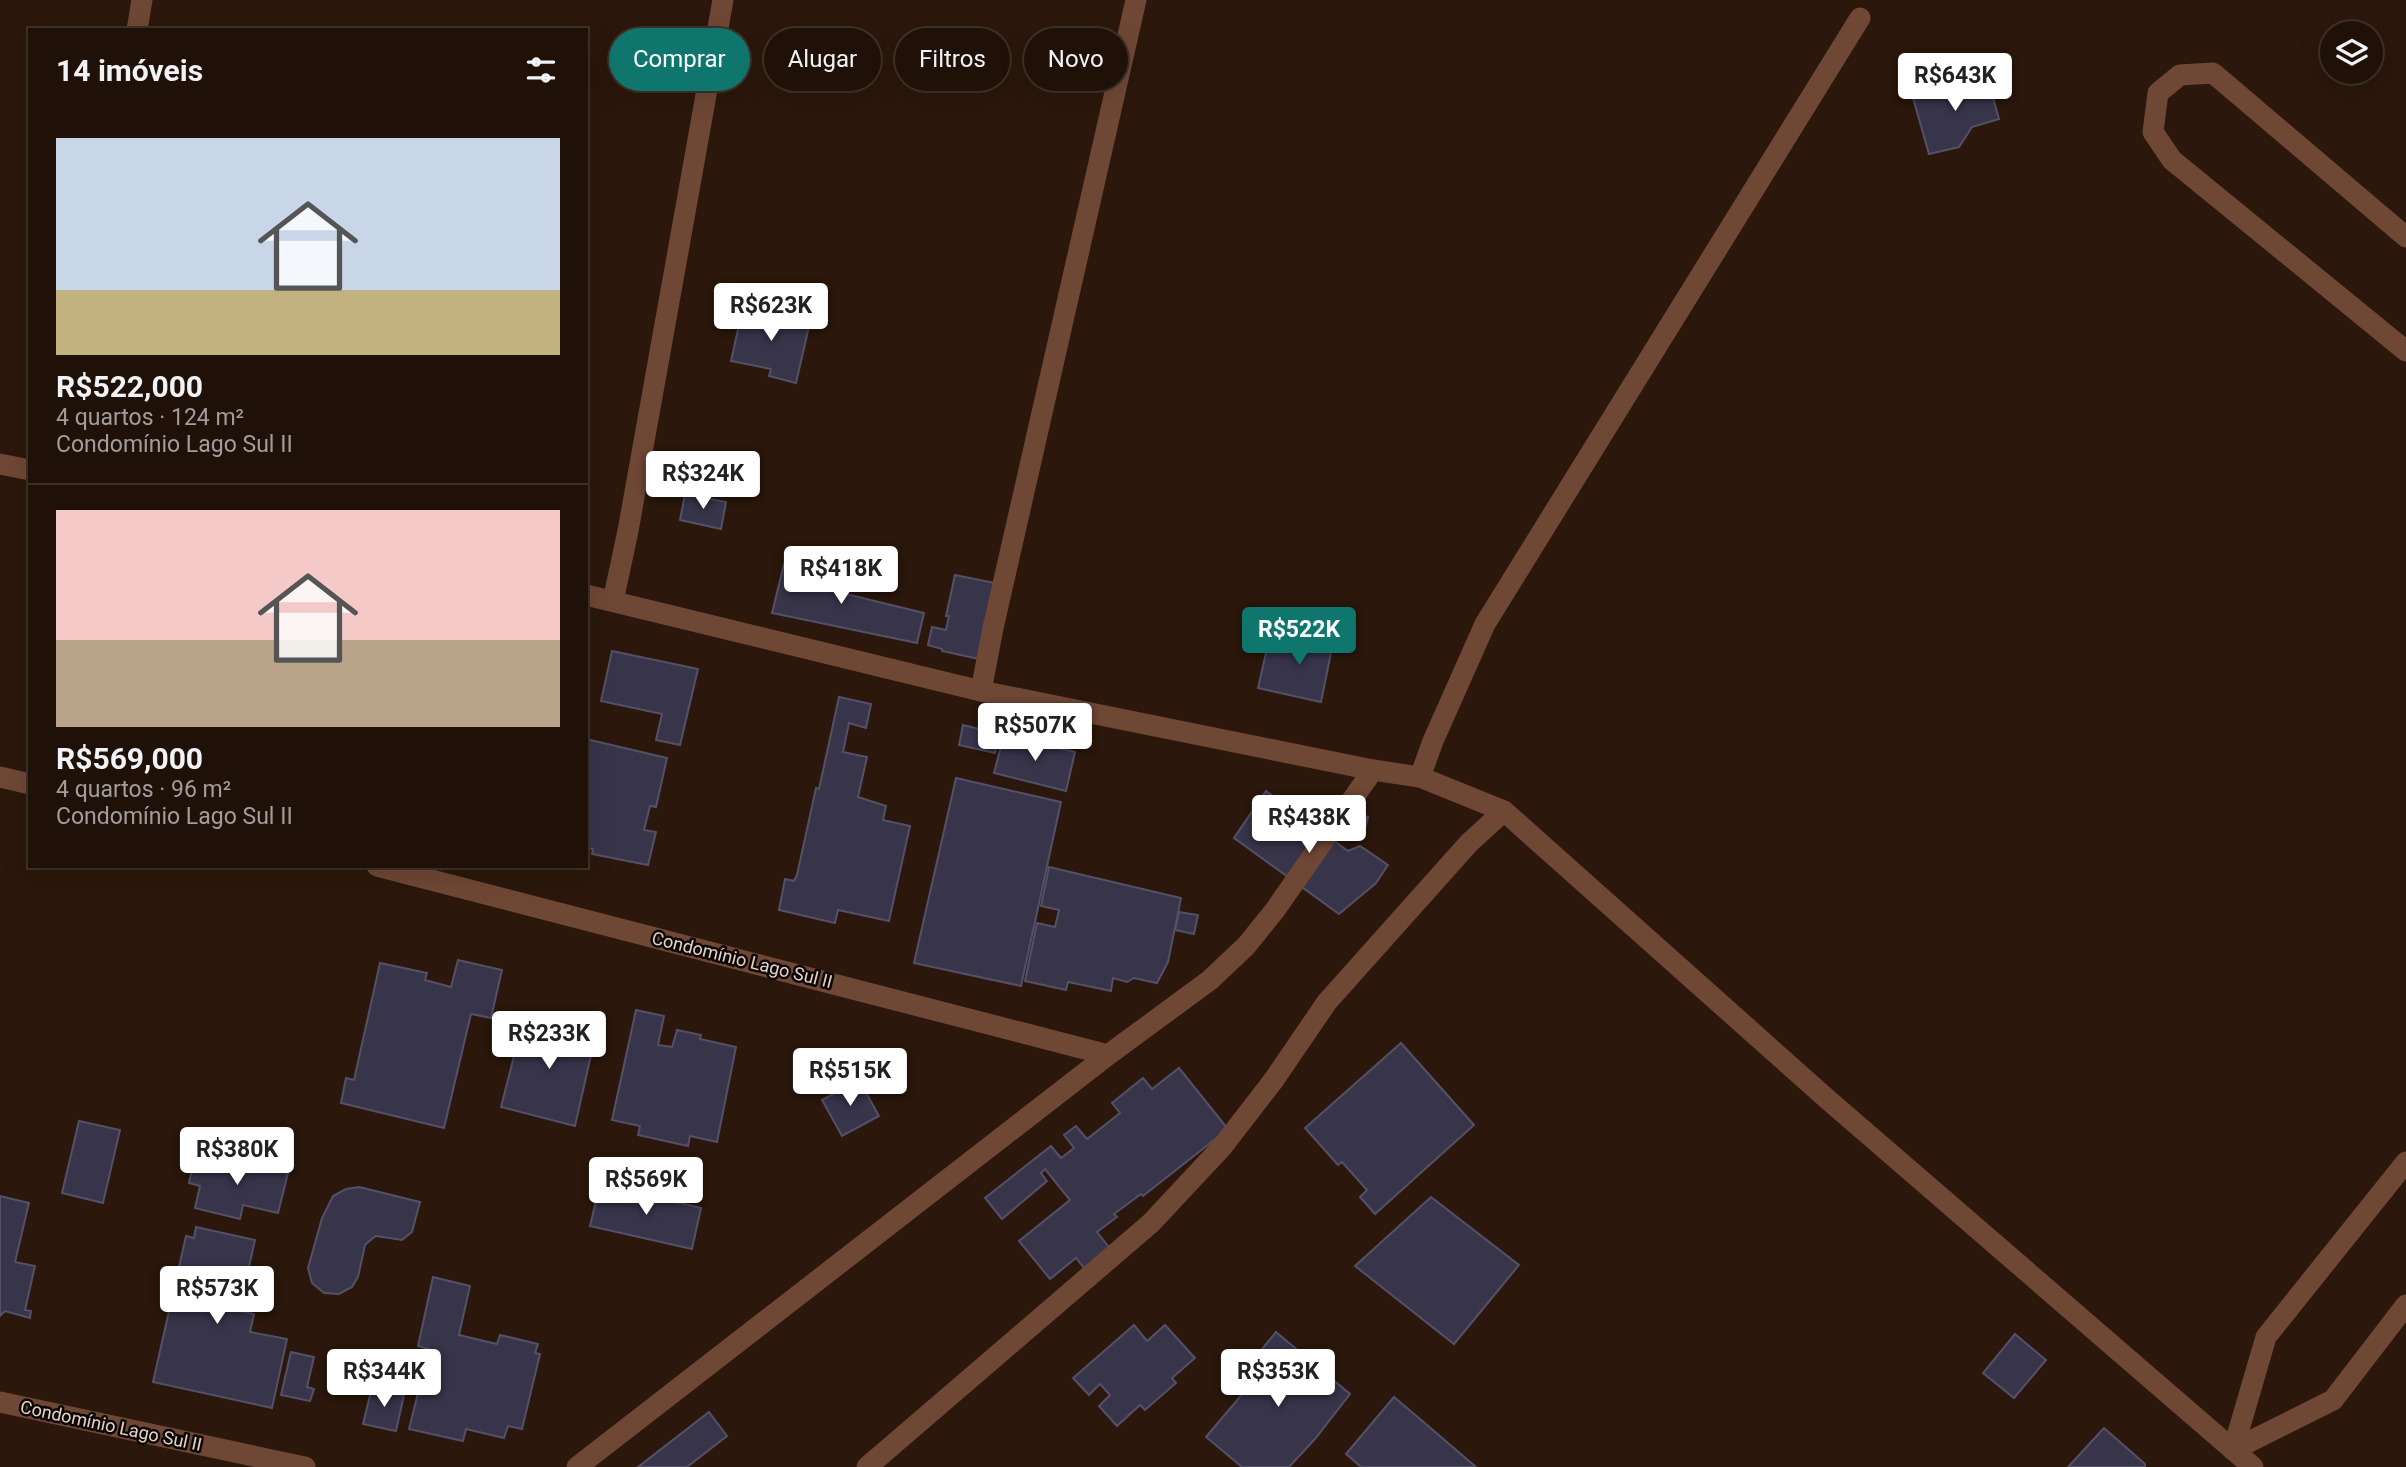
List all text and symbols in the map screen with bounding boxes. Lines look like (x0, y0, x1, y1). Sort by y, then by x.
map controls (2320, 21, 2383, 84)
button: layers (2320, 21, 2383, 84)
chip: Comprar (609, 28, 750, 91)
chip: Alugar (764, 28, 881, 91)
chip: Filtros (895, 28, 1010, 91)
chip: Novo (1024, 28, 1128, 91)
icon: filters (522, 51, 560, 89)
text: 14 imóveis (56, 53, 203, 88)
pin: R$643K (1898, 54, 2012, 113)
text: R$643K (1914, 62, 1996, 89)
icon: home (245, 183, 371, 309)
pin: R$623K (714, 284, 828, 343)
text: R$623K (730, 292, 812, 319)
text: R$522,000 (56, 369, 203, 404)
text: 4 quartos · 124 m² (56, 404, 244, 431)
text: Condomínio Lago Sul II (56, 431, 293, 458)
pin: R$324K (646, 452, 760, 511)
text: R$324K (662, 460, 744, 487)
pin: R$418K (784, 546, 898, 606)
icon: home (245, 555, 371, 681)
text: R$418K (800, 555, 882, 582)
pin: R$522K (1242, 608, 1356, 667)
text: R$522K (1258, 616, 1340, 643)
pin: R$507K (978, 704, 1092, 763)
text: R$507K (994, 712, 1076, 739)
text: R$569,000 (56, 741, 203, 776)
text: 4 quartos · 96 m² (56, 776, 231, 803)
pin: R$438K (1252, 796, 1366, 855)
text: Condomínio Lago Sul II (56, 803, 293, 830)
text: R$438K (1268, 804, 1350, 831)
street label: Condomínio Lago Sul II (650, 927, 835, 992)
pin: R$233K (492, 1012, 606, 1071)
text: R$233K (508, 1020, 590, 1047)
pin: R$515K (793, 1048, 907, 1108)
text: R$515K (809, 1057, 891, 1084)
pin: R$380K (180, 1128, 294, 1187)
text: R$380K (196, 1136, 278, 1163)
pin: R$569K (589, 1158, 703, 1217)
text: R$569K (605, 1166, 687, 1193)
pin: R$573K (160, 1266, 274, 1326)
text: R$573K (176, 1275, 258, 1302)
pin: R$344K (327, 1350, 441, 1409)
pin: R$353K (1221, 1350, 1335, 1409)
text: R$344K (343, 1358, 425, 1385)
text: R$353K (1237, 1358, 1319, 1385)
street label: Condomínio Lago Sul II (18, 1396, 204, 1455)

